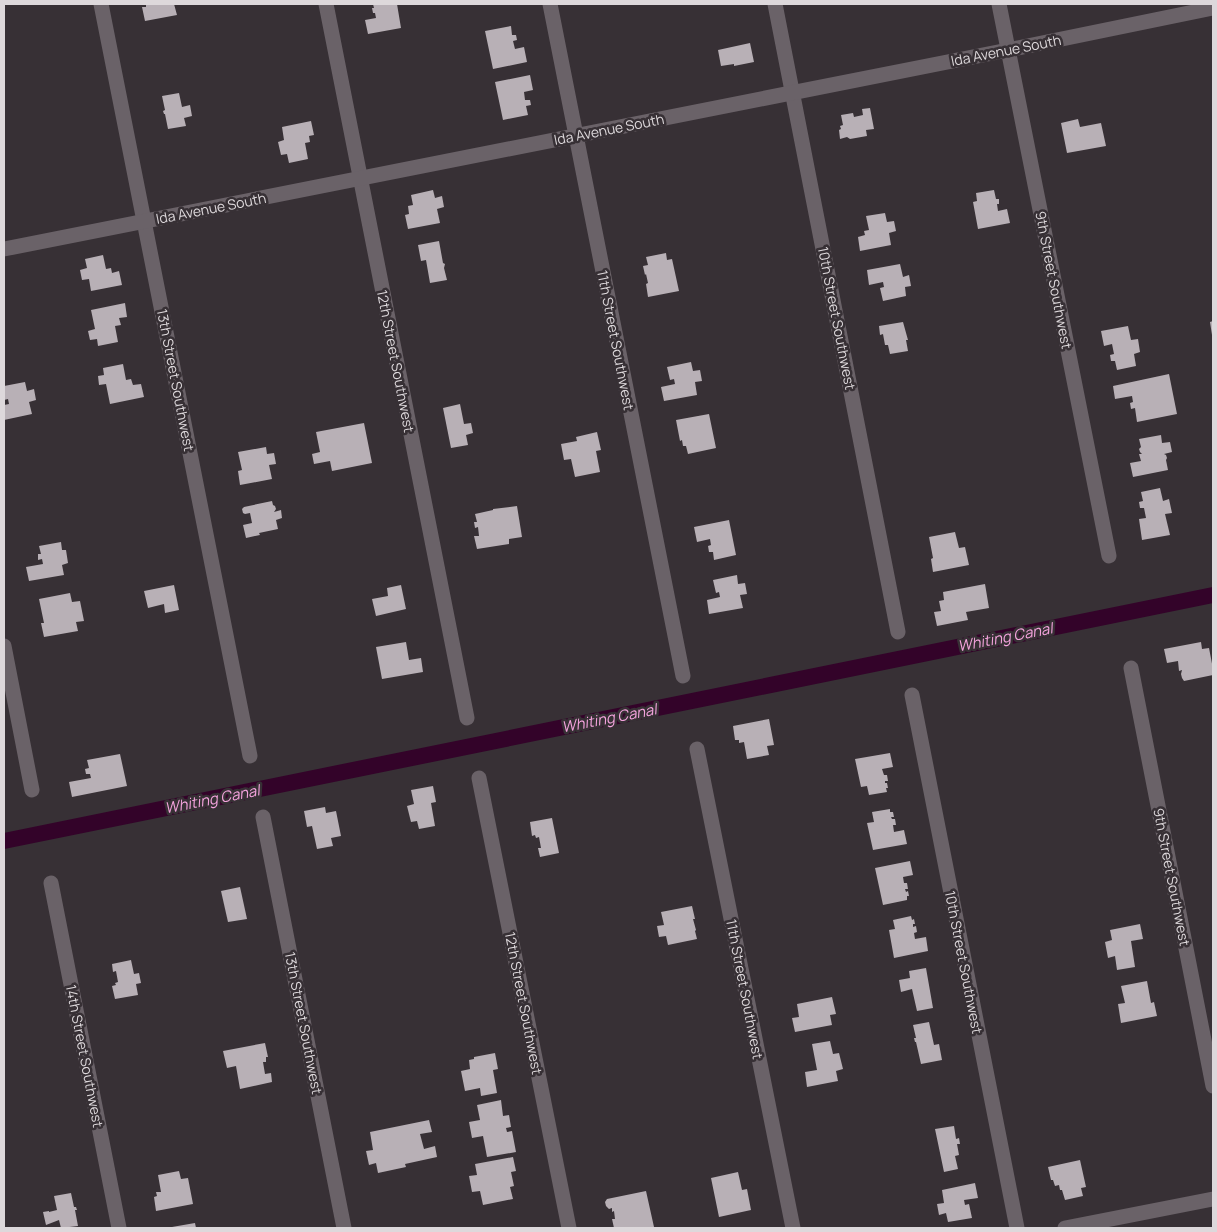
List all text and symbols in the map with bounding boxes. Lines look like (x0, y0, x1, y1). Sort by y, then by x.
street label: Ida Avenue South (949, 30, 1063, 70)
street label: Ida Avenue South (552, 109, 666, 149)
street label: Ida Avenue South (154, 188, 268, 228)
street label: 9th Street Southwest (1031, 209, 1077, 351)
street label: 10th Street Southwest (814, 245, 860, 392)
street label: 11th Street Southwest (593, 268, 639, 412)
street label: 12th Street Southwest (373, 288, 419, 434)
street label: 13th Street Southwest (153, 307, 199, 453)
water label: Whiting Canal (956, 617, 1057, 657)
water label: Whiting Canal (560, 698, 661, 738)
water label: Whiting Canal (163, 779, 264, 819)
street label: 9th Street Southwest (1149, 806, 1195, 948)
street label: 10th Street Southwest (941, 889, 987, 1036)
street label: 11th Street Southwest (722, 917, 768, 1061)
street label: 12th Street Southwest (501, 930, 547, 1076)
street label: 13th Street Southwest (281, 950, 327, 1096)
street label: 14th Street Southwest (62, 983, 108, 1129)

